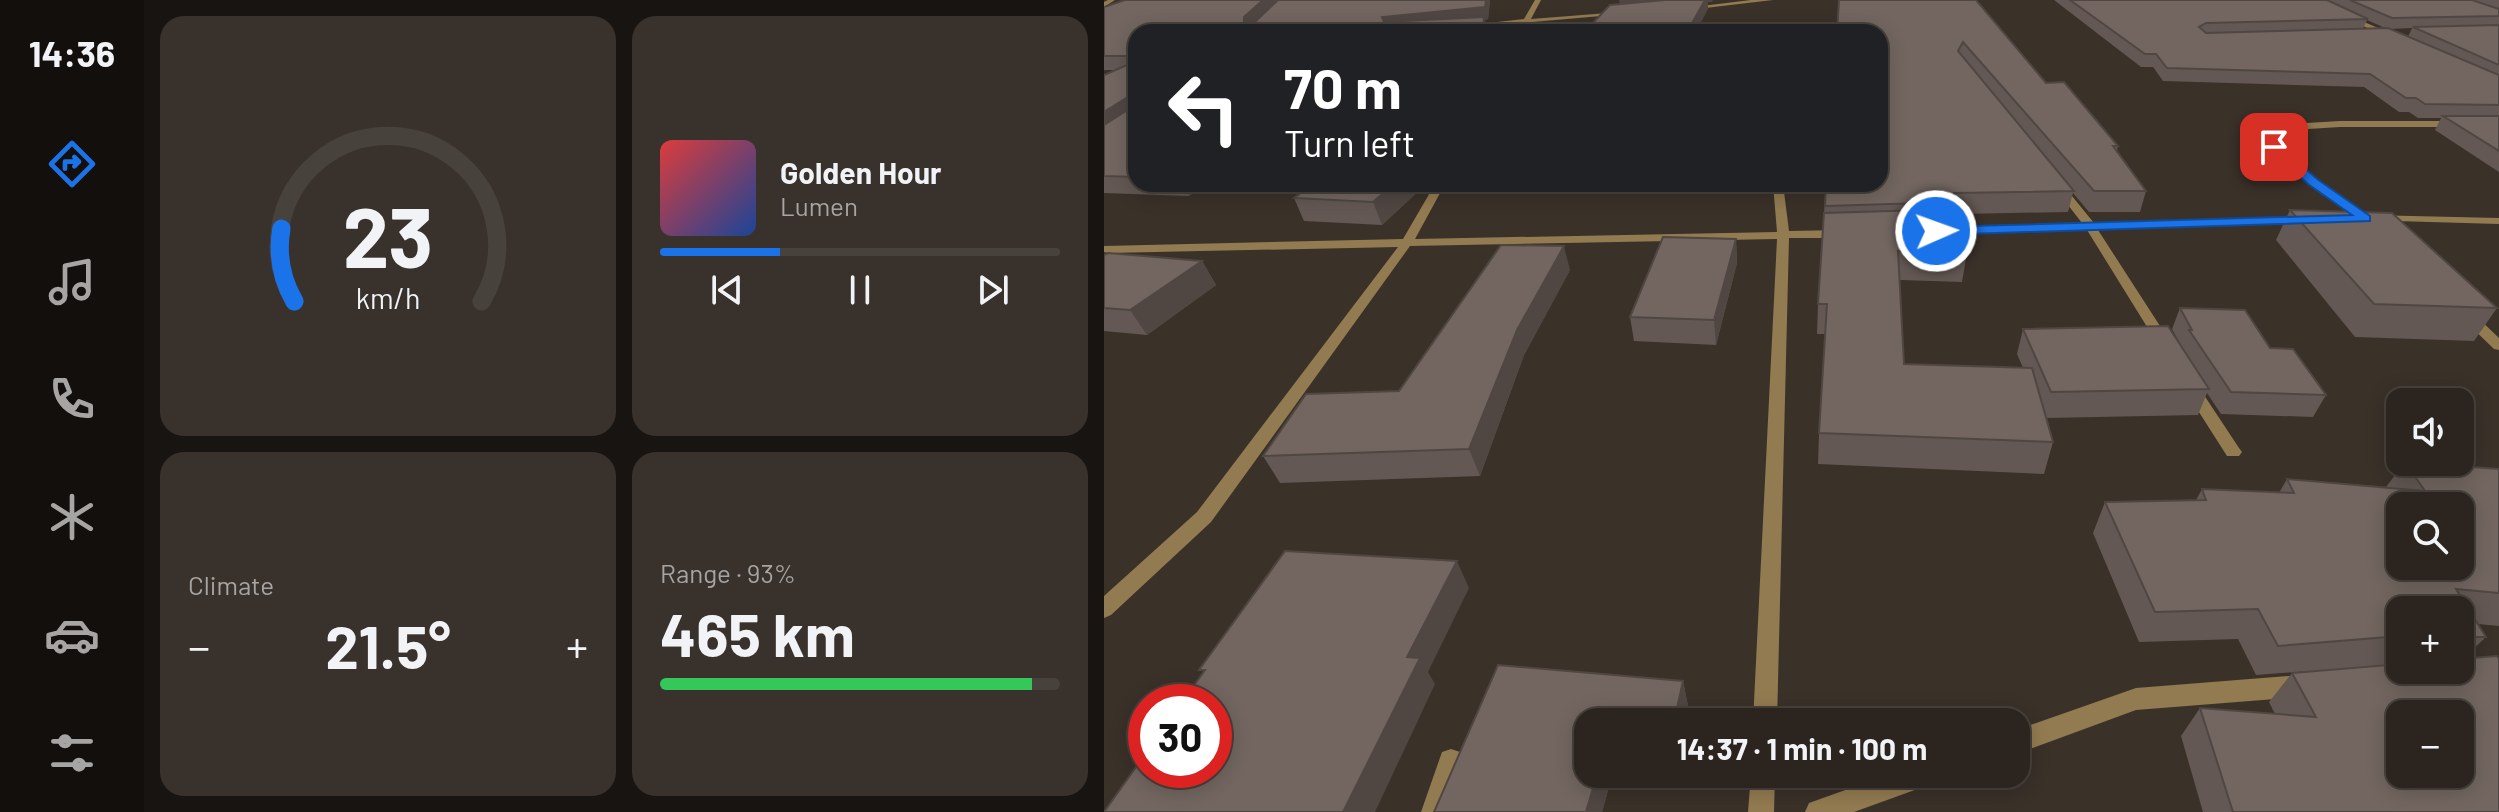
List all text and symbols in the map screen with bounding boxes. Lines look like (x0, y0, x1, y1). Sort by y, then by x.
text: 14:36 (29, 31, 115, 74)
text: 70 m (1284, 53, 1402, 120)
icon: left (1152, 56, 1256, 160)
pin (2240, 113, 2308, 181)
text: Turn left (1284, 121, 1415, 164)
icon: arrive (2252, 125, 2296, 169)
icon: directions (44, 136, 100, 192)
text: Golden Hour (780, 154, 942, 190)
text: 23 (343, 184, 433, 284)
position arrow (1894, 189, 1978, 273)
text: Lumen (780, 190, 858, 221)
icon: music (44, 254, 100, 310)
icon: previous (705, 268, 749, 312)
icon: pause (838, 268, 882, 312)
icon: next (971, 268, 1015, 312)
text: km/h (356, 280, 420, 315)
icon: phone (44, 371, 100, 427)
map controls (2386, 388, 2474, 788)
button: sound (2386, 388, 2474, 476)
icon: climate (44, 489, 100, 545)
button: search (2386, 492, 2474, 580)
text: Range · 93% (660, 557, 796, 588)
text: Climate (188, 569, 274, 600)
button: + (2386, 596, 2474, 684)
text: 465 km (660, 597, 855, 669)
icon: car (44, 607, 100, 663)
text: 21.5° (325, 609, 451, 681)
text: − (188, 619, 210, 672)
text: + (566, 619, 588, 672)
speed limit sign: 30 (1128, 684, 1232, 788)
button: − (2386, 700, 2474, 788)
icon: filters (44, 725, 100, 781)
text: 14:37 · 1 min · 100 m (1677, 730, 1927, 766)

